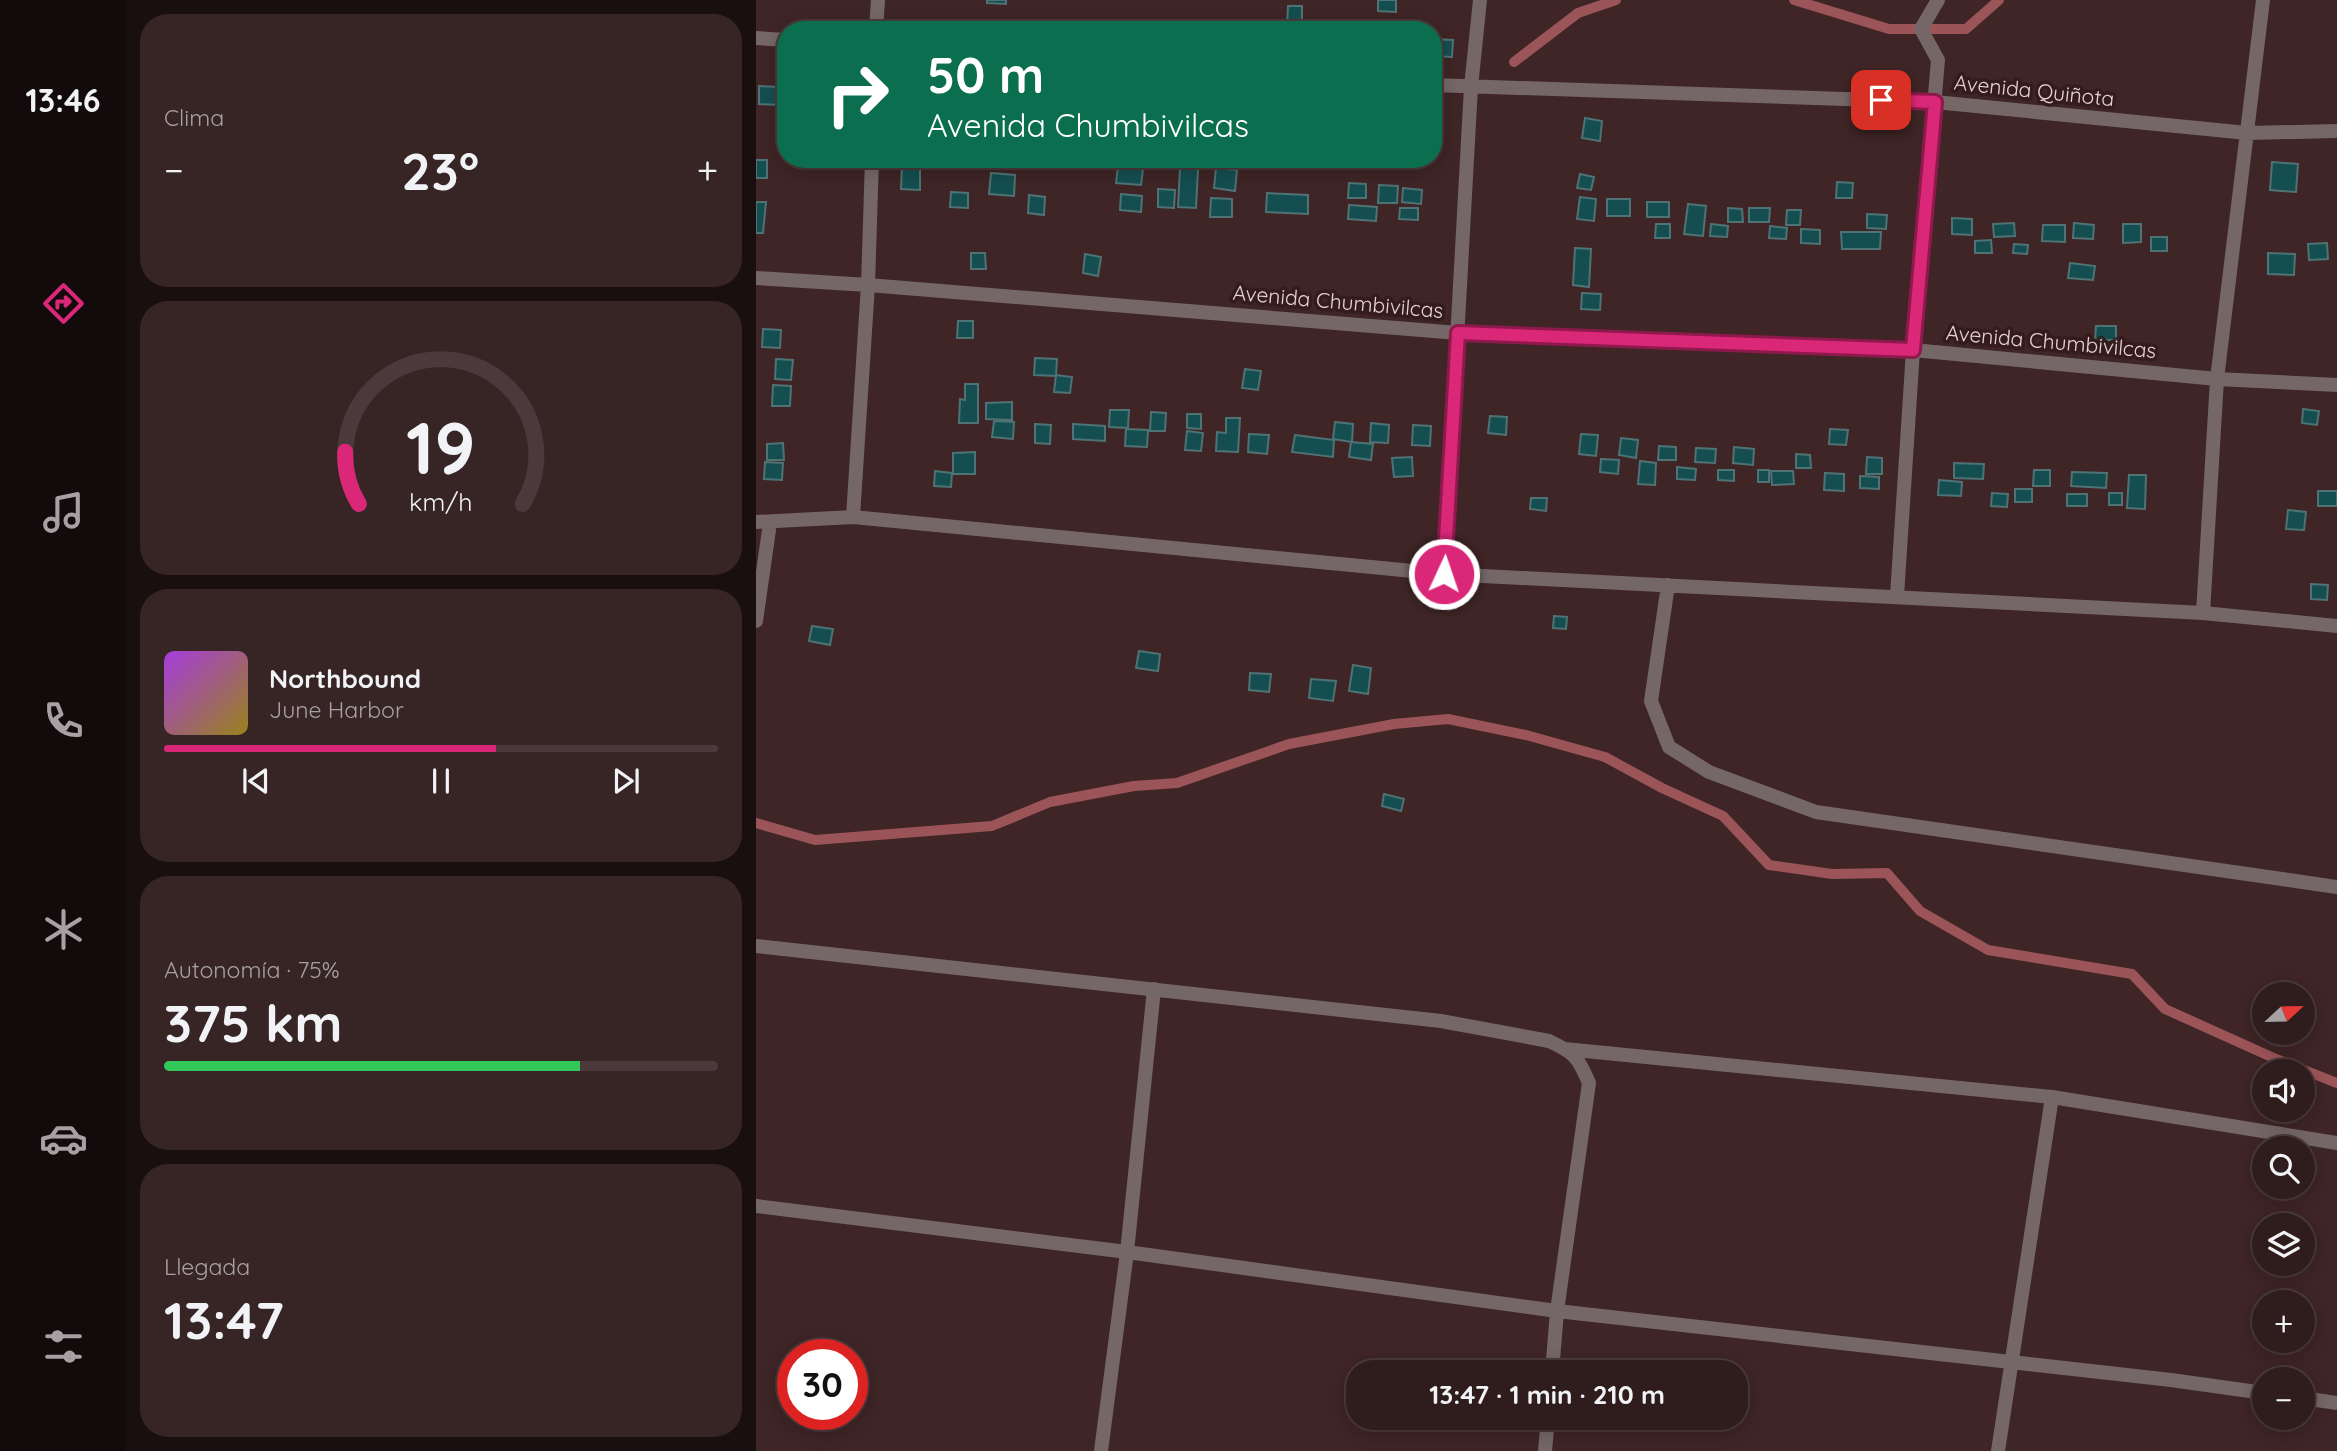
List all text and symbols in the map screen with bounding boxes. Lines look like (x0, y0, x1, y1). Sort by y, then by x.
text: 50 m (927, 44, 1044, 105)
icon: right (812, 49, 903, 140)
street label: Avenida Quiñota (1953, 69, 2116, 111)
pin (1851, 70, 1911, 130)
text: 13:46 (26, 80, 100, 120)
icon: arrive (1862, 81, 1900, 119)
text: Clima (164, 103, 224, 132)
text: Avenida Chumbivilcas (927, 105, 1249, 145)
text: 23° (401, 138, 479, 203)
text: − (164, 146, 184, 194)
text: + (697, 146, 718, 194)
icon: directions (39, 279, 88, 328)
street label: Avenida Chumbivilcas (1232, 279, 1444, 323)
street label: Avenida Chumbivilcas (1945, 319, 2157, 363)
text: 19 (406, 402, 476, 493)
text: km/h (409, 486, 473, 517)
icon: music (39, 488, 88, 537)
position arrow (1407, 537, 1481, 611)
text: Northbound (269, 662, 421, 695)
text: June Harbor (269, 695, 404, 724)
icon: phone (39, 696, 88, 745)
icon: previous (237, 762, 275, 800)
icon: pause (422, 762, 460, 800)
icon: next (607, 762, 645, 800)
icon: climate (39, 905, 88, 954)
text: Autonomía · 75% (164, 955, 340, 984)
north arrow (2252, 982, 2315, 1045)
map controls (2252, 982, 2315, 1430)
text: 375 km (164, 990, 343, 1055)
button: sound (2252, 1059, 2315, 1122)
icon: car (39, 1114, 88, 1163)
button: search (2252, 1136, 2315, 1199)
button: layers (2252, 1213, 2315, 1276)
text: Llegada (164, 1252, 250, 1281)
text: 13:47 (164, 1287, 284, 1352)
button: + (2252, 1290, 2315, 1353)
icon: filters (39, 1322, 88, 1371)
speed limit sign: 30 (777, 1339, 868, 1430)
button: − (2252, 1367, 2315, 1430)
text: 13:47 · 1 min · 210 m (1429, 1378, 1665, 1411)

